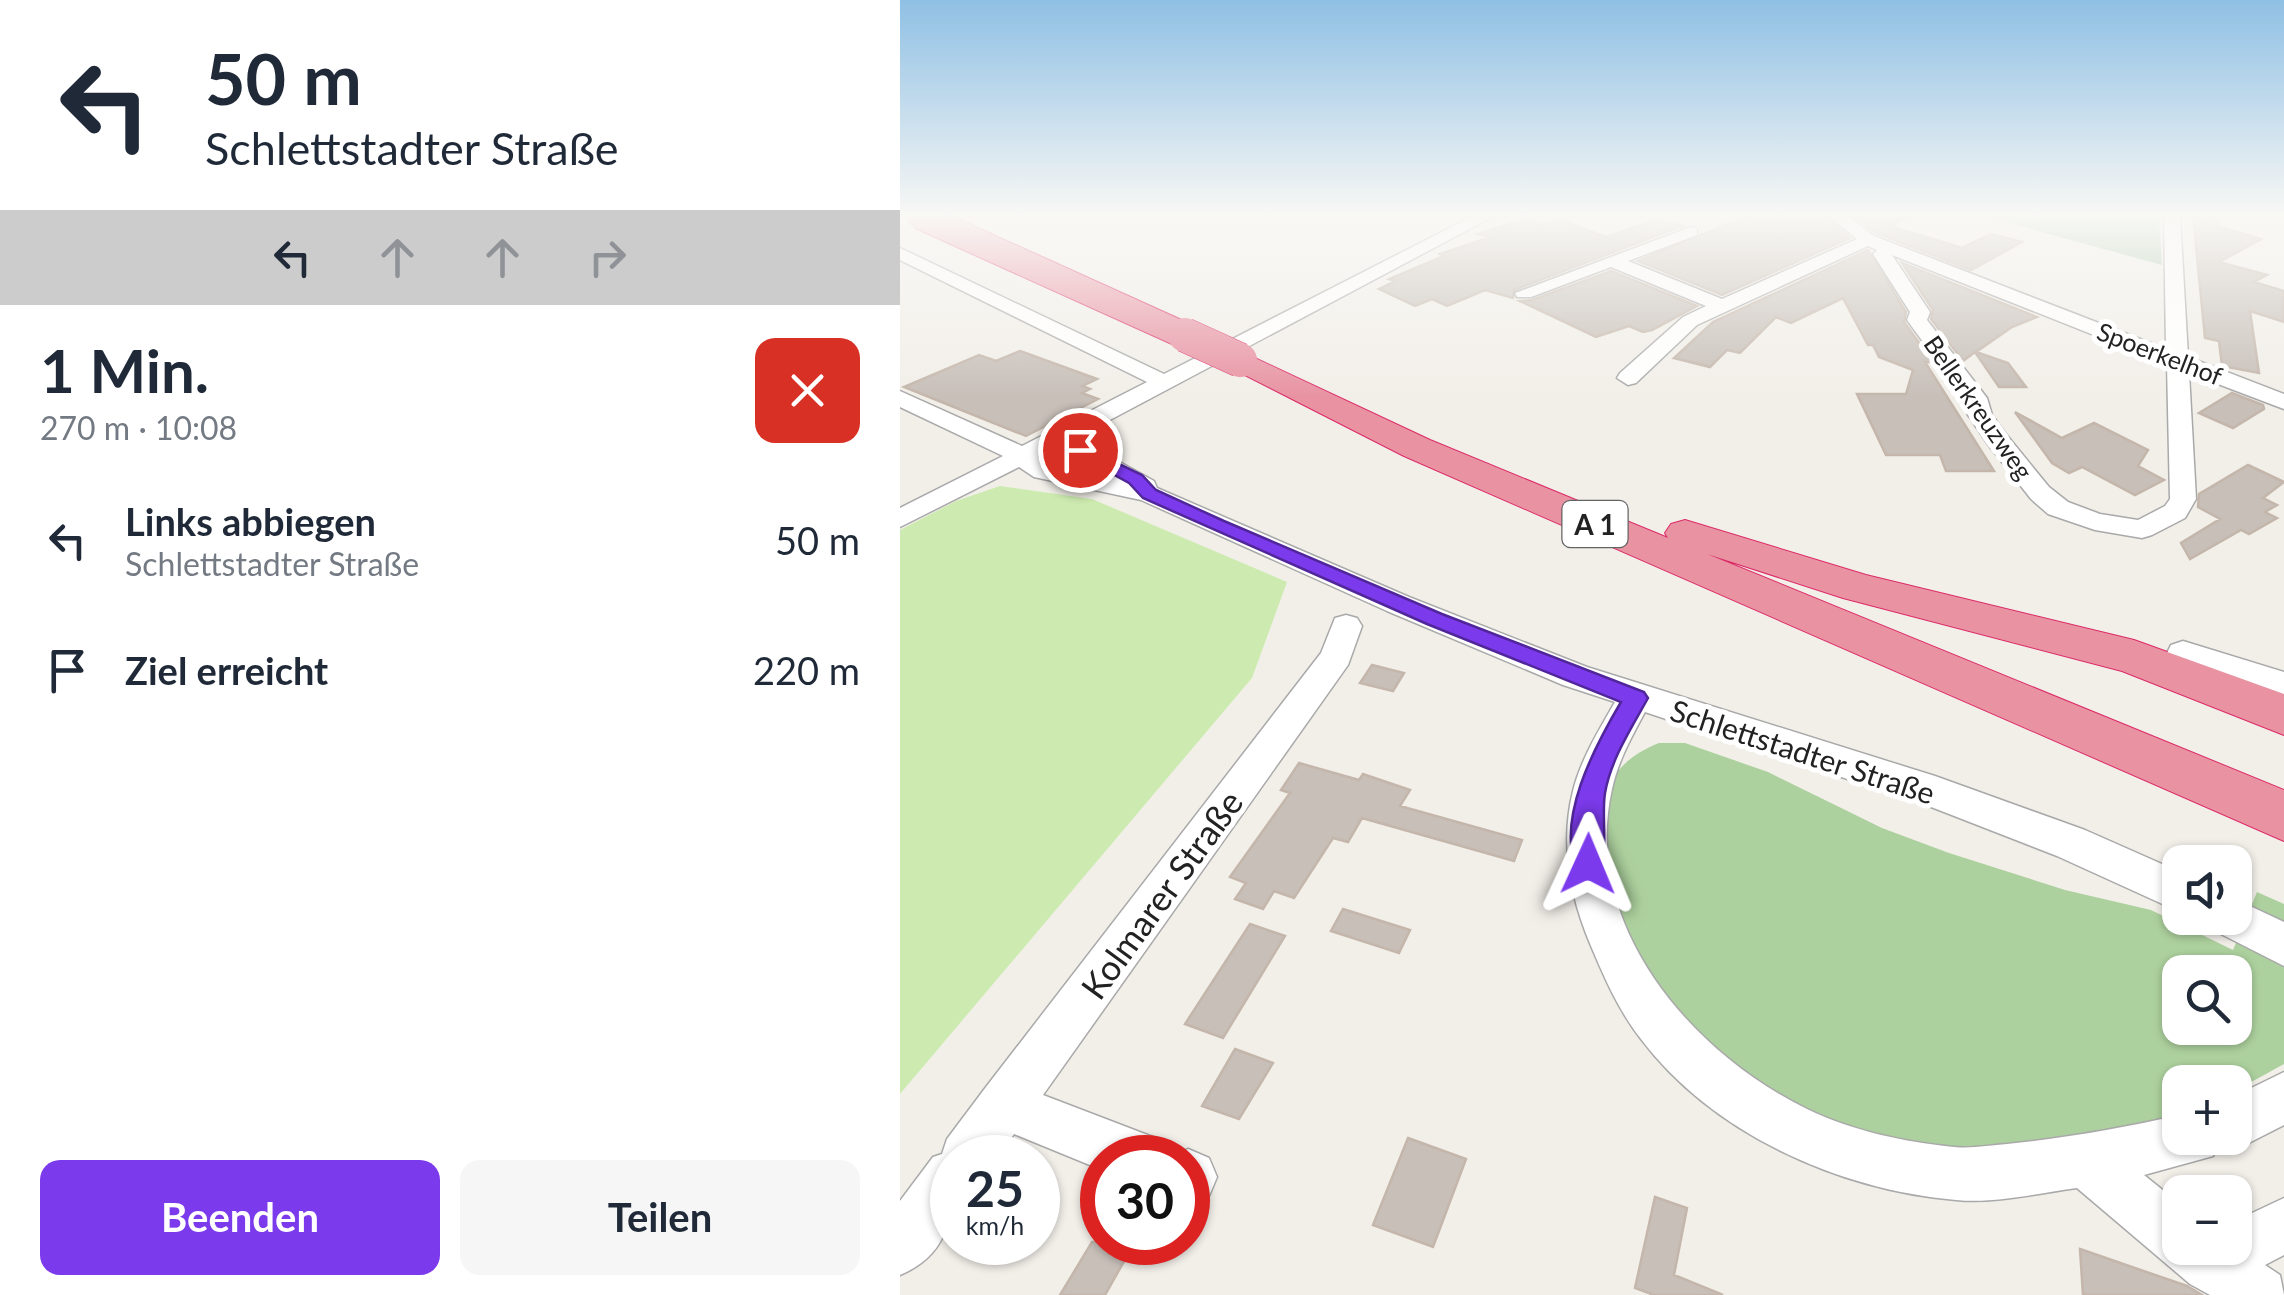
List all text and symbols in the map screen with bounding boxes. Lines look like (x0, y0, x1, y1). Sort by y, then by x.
text: 50 m (205, 36, 362, 120)
icon: left (40, 40, 170, 170)
text: Schlettstadter Straße (205, 121, 619, 175)
icon: left (265, 230, 320, 285)
icon: ahead (370, 230, 425, 285)
icon: ahead (475, 230, 530, 285)
icon: right (580, 230, 635, 285)
street label: Spoerkelhof (2093, 315, 2227, 391)
street label: Bellerkreuzweg (1918, 329, 2040, 485)
text: 1 Min. (40, 334, 209, 406)
button: close (755, 338, 860, 443)
text: 270 m · 10:08 (40, 408, 237, 447)
pin (1038, 408, 1123, 493)
icon: arrive (1053, 423, 1108, 478)
text: Links abbiegen (125, 498, 376, 544)
road number: A 1 (1562, 501, 1628, 547)
icon: left (40, 513, 95, 568)
text: 50 m (775, 517, 860, 563)
text: Schlettstadter Straße (125, 544, 419, 583)
icon: arrive (40, 643, 95, 698)
text: Ziel erreicht (125, 647, 328, 693)
text: 220 m (753, 647, 860, 693)
street label: Schlettstadter Straße (1666, 691, 1940, 811)
street label: Kolmarer Straße (1071, 782, 1251, 1006)
position arrow (1536, 812, 1640, 916)
map controls (2162, 845, 2252, 1265)
button: sound (2162, 845, 2252, 935)
button: search (2162, 955, 2252, 1045)
button: + (2162, 1065, 2252, 1155)
speed limit sign: 30 (1080, 1135, 1210, 1265)
text: 25 (966, 1158, 1024, 1218)
button: Beenden (40, 1160, 440, 1275)
button: Teilen (460, 1160, 860, 1275)
button: − (2162, 1175, 2252, 1265)
text: km/h (966, 1210, 1024, 1240)

